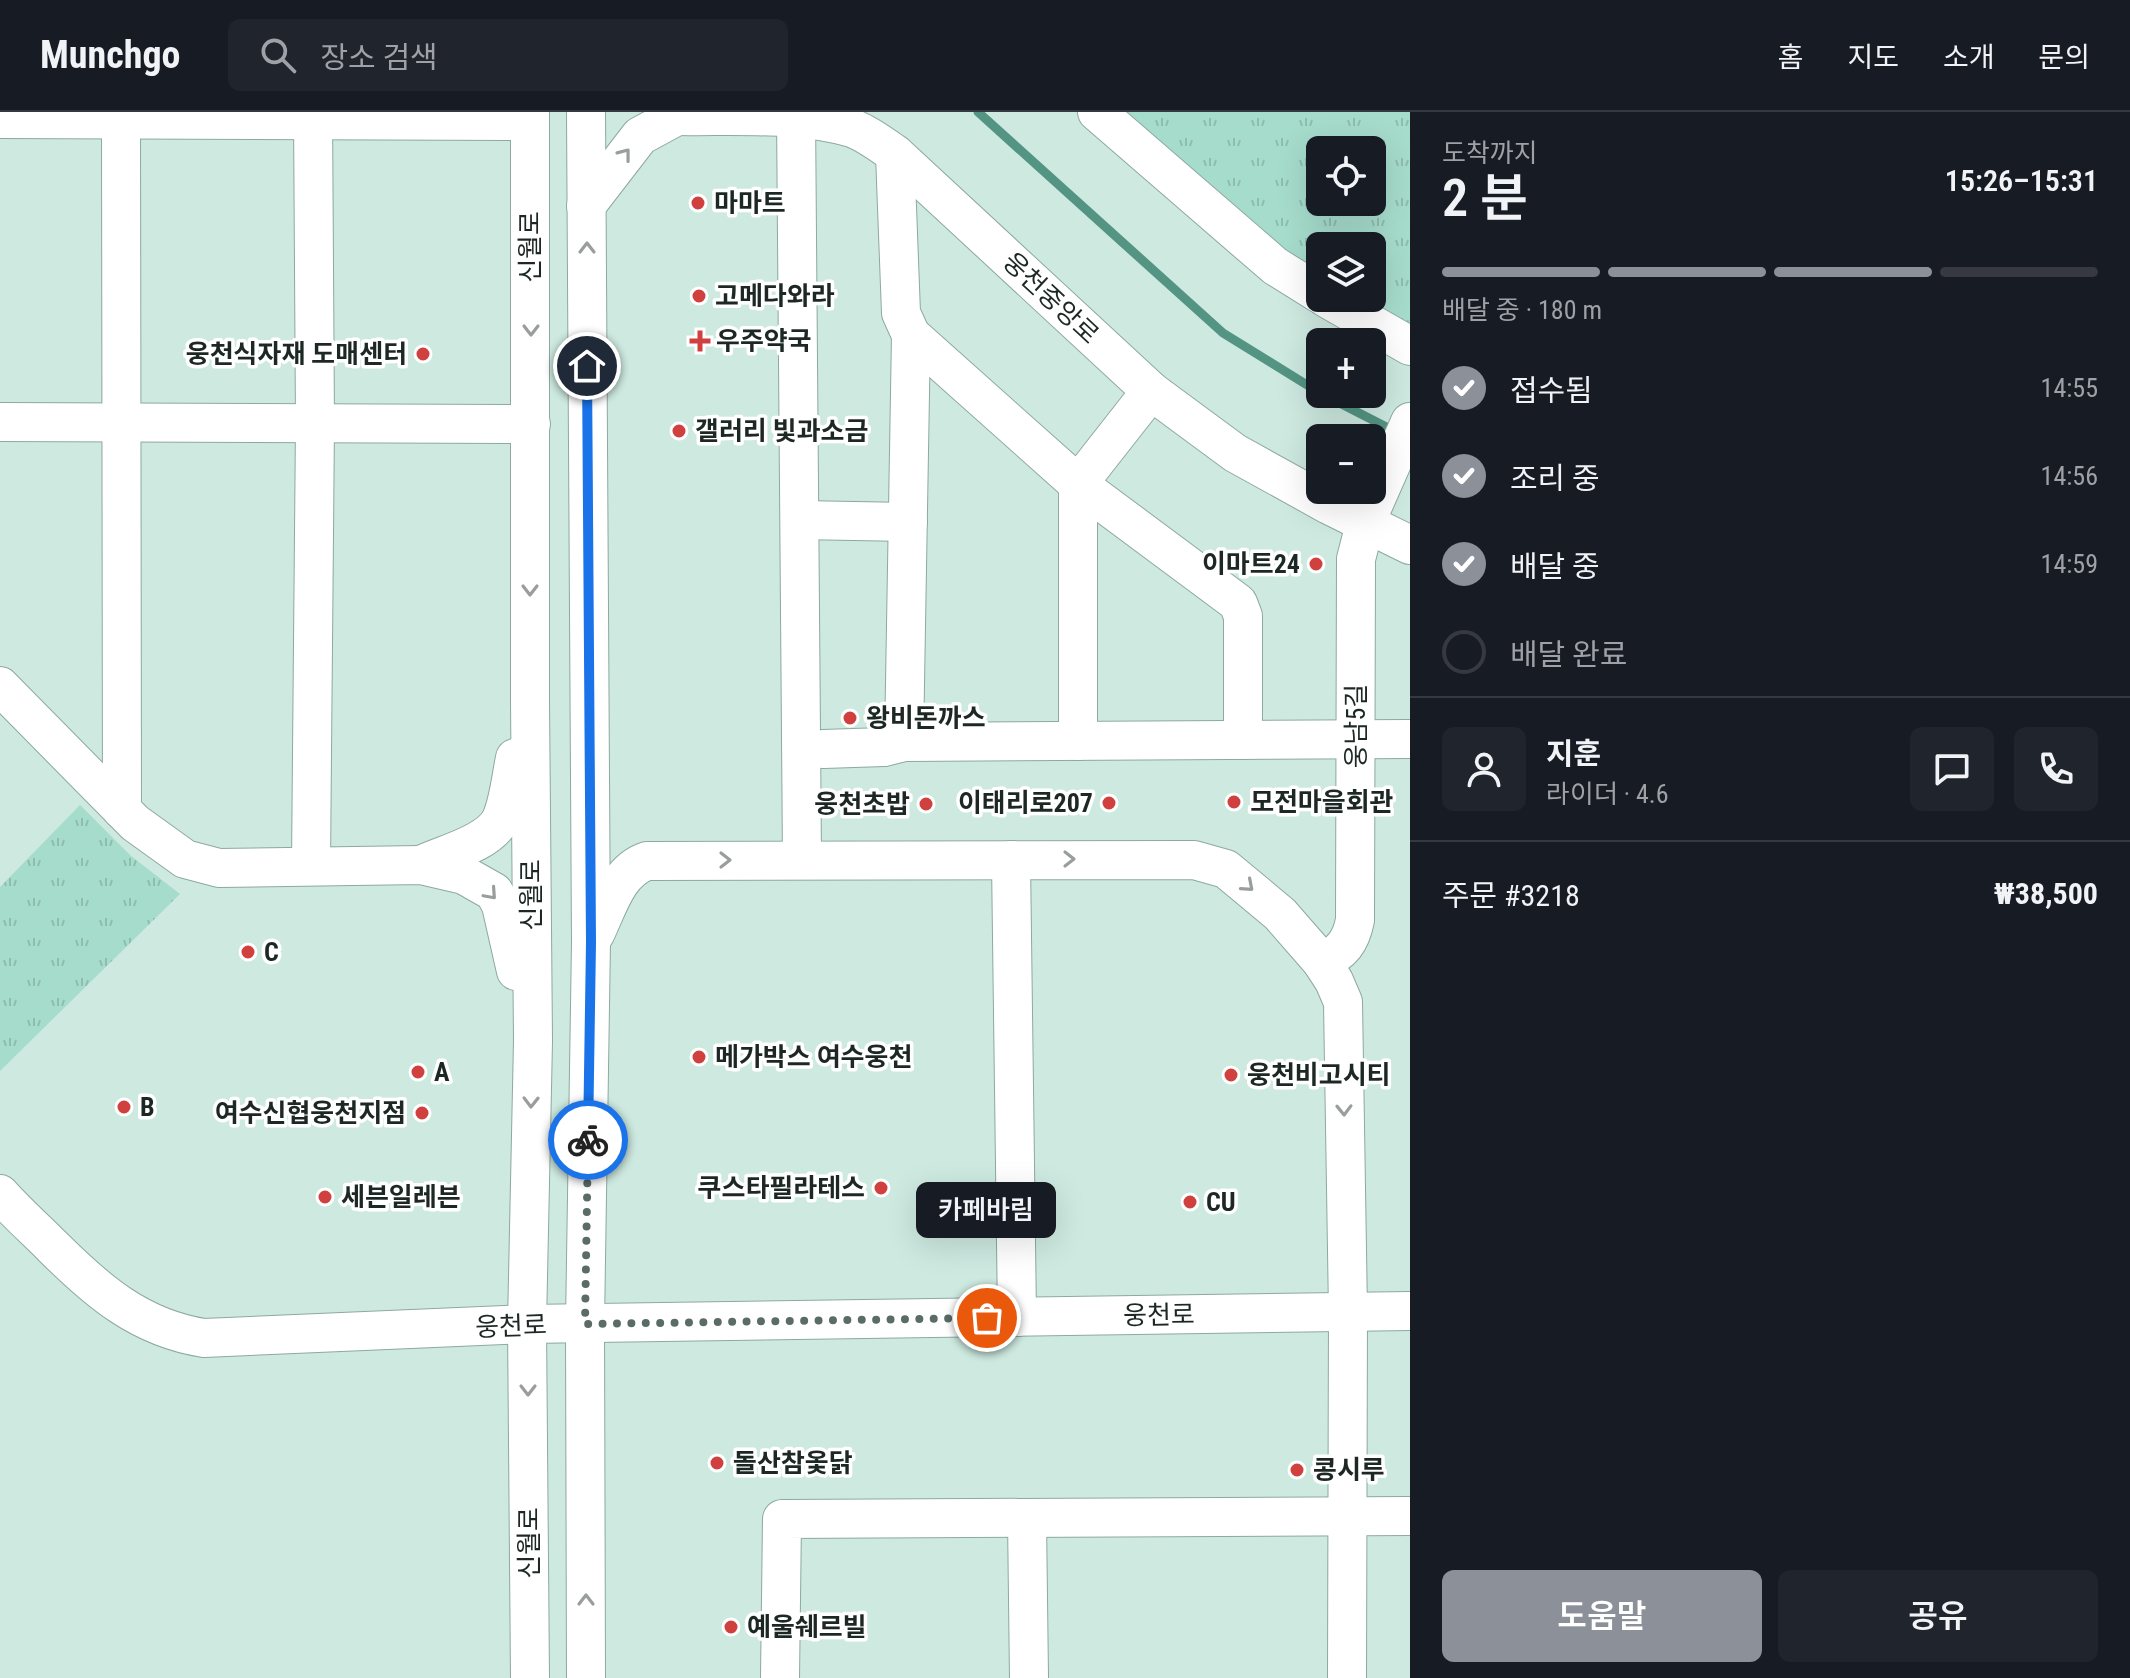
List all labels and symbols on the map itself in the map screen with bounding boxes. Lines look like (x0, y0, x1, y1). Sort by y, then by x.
one-way arrow (616, 148, 630, 163)
place label: 마마트 (714, 188, 786, 218)
marker: 마마트 (689, 194, 707, 212)
street label: 신월로 (515, 211, 545, 283)
one-way arrow (578, 241, 596, 254)
street label: 웅천중앙로 (997, 246, 1105, 350)
place label: 고메다와라 (715, 281, 835, 311)
marker: 고메다와라 (690, 287, 708, 305)
one-way arrow (522, 324, 540, 337)
place label: 우주약국 (716, 326, 812, 356)
pin (553, 332, 621, 400)
marker: 우주약국 (691, 332, 709, 350)
place label: 웅천식자재 도매센터 (186, 339, 407, 369)
marker: 웅천식자재 도매센터 (414, 345, 432, 363)
place label: 갤러리 빛과소금 (695, 416, 868, 446)
marker: 갤러리 빛과소금 (670, 422, 688, 440)
place label: 이마트24 (1202, 549, 1300, 579)
marker: 이마트24 (1307, 555, 1325, 573)
one-way arrow (521, 584, 539, 597)
street label: 웅남5길 (1341, 684, 1371, 768)
place label: 왕비돈까스 (866, 703, 986, 733)
marker: 왕비돈까스 (841, 709, 859, 727)
place label: 모전마을회관 (1250, 787, 1394, 817)
place label: 이태리로207 (958, 788, 1093, 818)
place label: 웅천초밥 (814, 789, 910, 819)
marker: 모전마을회관 (1225, 793, 1243, 811)
marker: 이태리로207 (1100, 794, 1118, 812)
marker: 웅천초밥 (917, 795, 935, 813)
one-way arrow (1063, 850, 1076, 868)
one-way arrow (719, 851, 732, 869)
street label: 신월로 (516, 859, 546, 931)
one-way arrow (1238, 876, 1253, 890)
one-way arrow (482, 884, 496, 899)
place label: C (264, 937, 279, 967)
marker: C (239, 943, 257, 961)
place label: 메가박스 여수웅천 (715, 1042, 912, 1072)
marker: 메가박스 여수웅천 (690, 1048, 708, 1066)
place label: A (434, 1057, 450, 1087)
place label: 웅천비고시티 (1247, 1060, 1391, 1090)
marker: A (409, 1063, 427, 1081)
marker: 웅천비고시티 (1222, 1066, 1240, 1084)
place label: B (140, 1092, 155, 1122)
one-way arrow (523, 1096, 540, 1109)
marker: B (115, 1098, 133, 1116)
place label: 여수신협웅천지점 (215, 1098, 406, 1128)
courier (548, 1100, 628, 1180)
marker: 여수신협웅천지점 (413, 1104, 431, 1122)
one-way arrow (1336, 1104, 1353, 1117)
place label: 쿠스타필라테스 (698, 1173, 865, 1203)
marker: 쿠스타필라테스 (872, 1179, 890, 1197)
place label: 세븐일레븐 (341, 1182, 461, 1212)
callout: 카페바림 (917, 1182, 1057, 1238)
place label: CU (1206, 1187, 1236, 1217)
marker: 세븐일레븐 (316, 1188, 334, 1206)
marker: CU (1181, 1193, 1199, 1211)
pin (953, 1284, 1021, 1352)
street label: 웅천로 (1123, 1299, 1195, 1331)
street label: 웅천로 (475, 1310, 547, 1342)
one-way arrow (519, 1384, 536, 1397)
place label: 돌산참옻닭 (733, 1448, 853, 1478)
marker: 돌산참옻닭 (708, 1454, 726, 1472)
place label: 콩시루 (1313, 1455, 1385, 1485)
marker: 콩시루 (1288, 1461, 1306, 1479)
street label: 신월로 (514, 1507, 544, 1579)
one-way arrow (577, 1593, 595, 1606)
place label: 예울쉐르빌 (747, 1612, 867, 1642)
marker: 예울쉐르빌 (722, 1618, 740, 1636)

